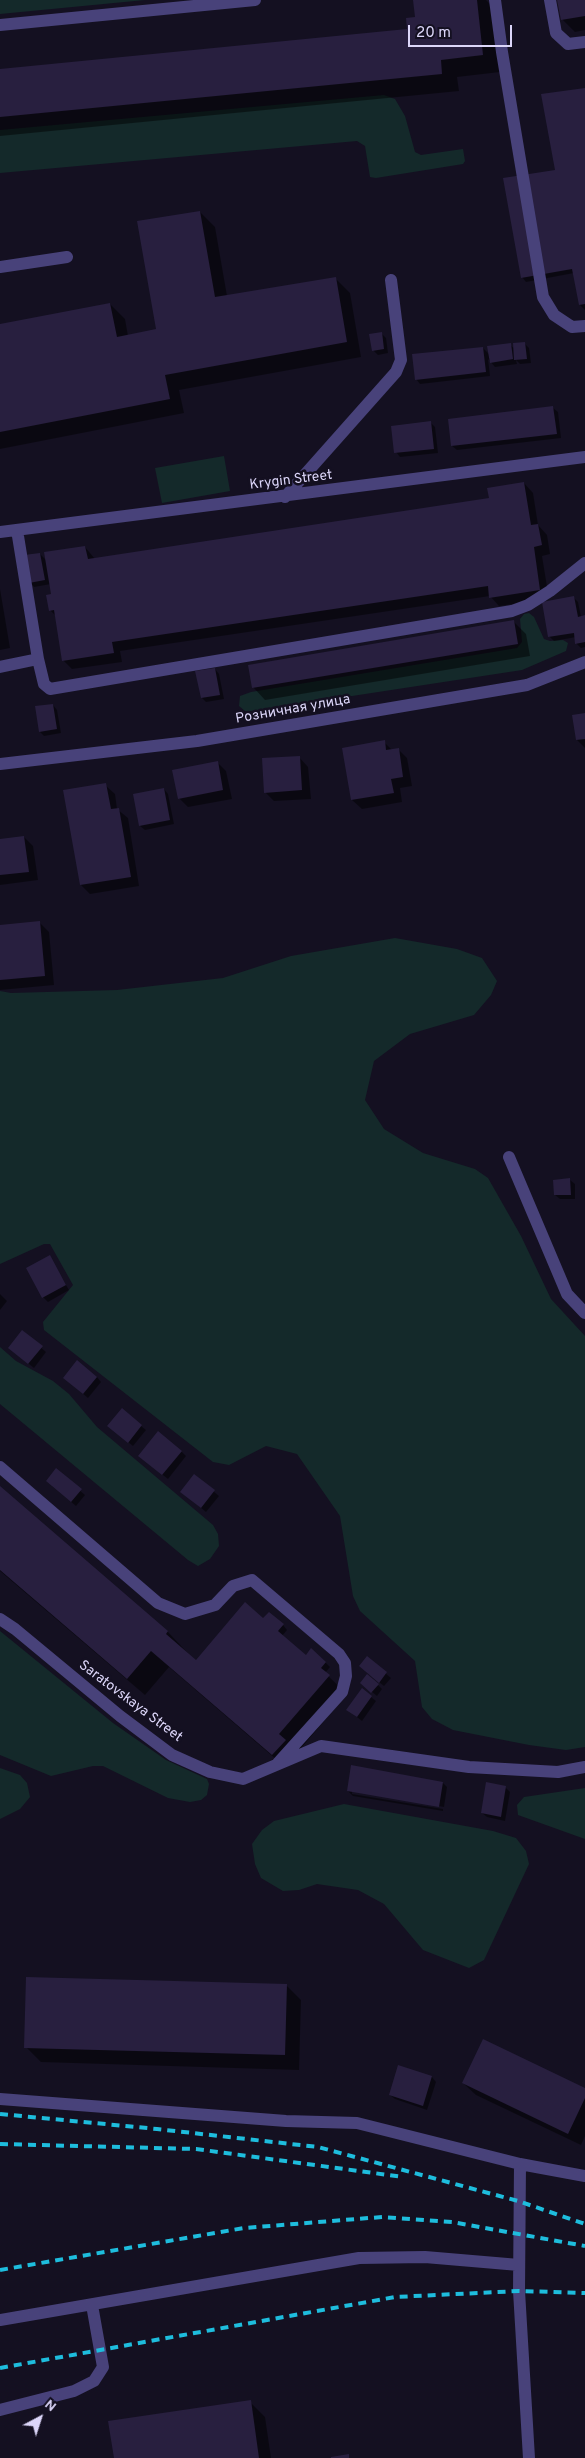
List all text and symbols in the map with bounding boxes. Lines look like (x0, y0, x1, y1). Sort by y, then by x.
scale bar (410, 15, 514, 47)
text: 20 m (416, 24, 451, 43)
street label: Krygin Street (249, 468, 333, 494)
street label: Розничная улица (234, 692, 352, 728)
street label: Saratovskaya Street (75, 1658, 185, 1746)
north arrow (15, 2393, 65, 2443)
text: N (41, 2396, 59, 2416)

